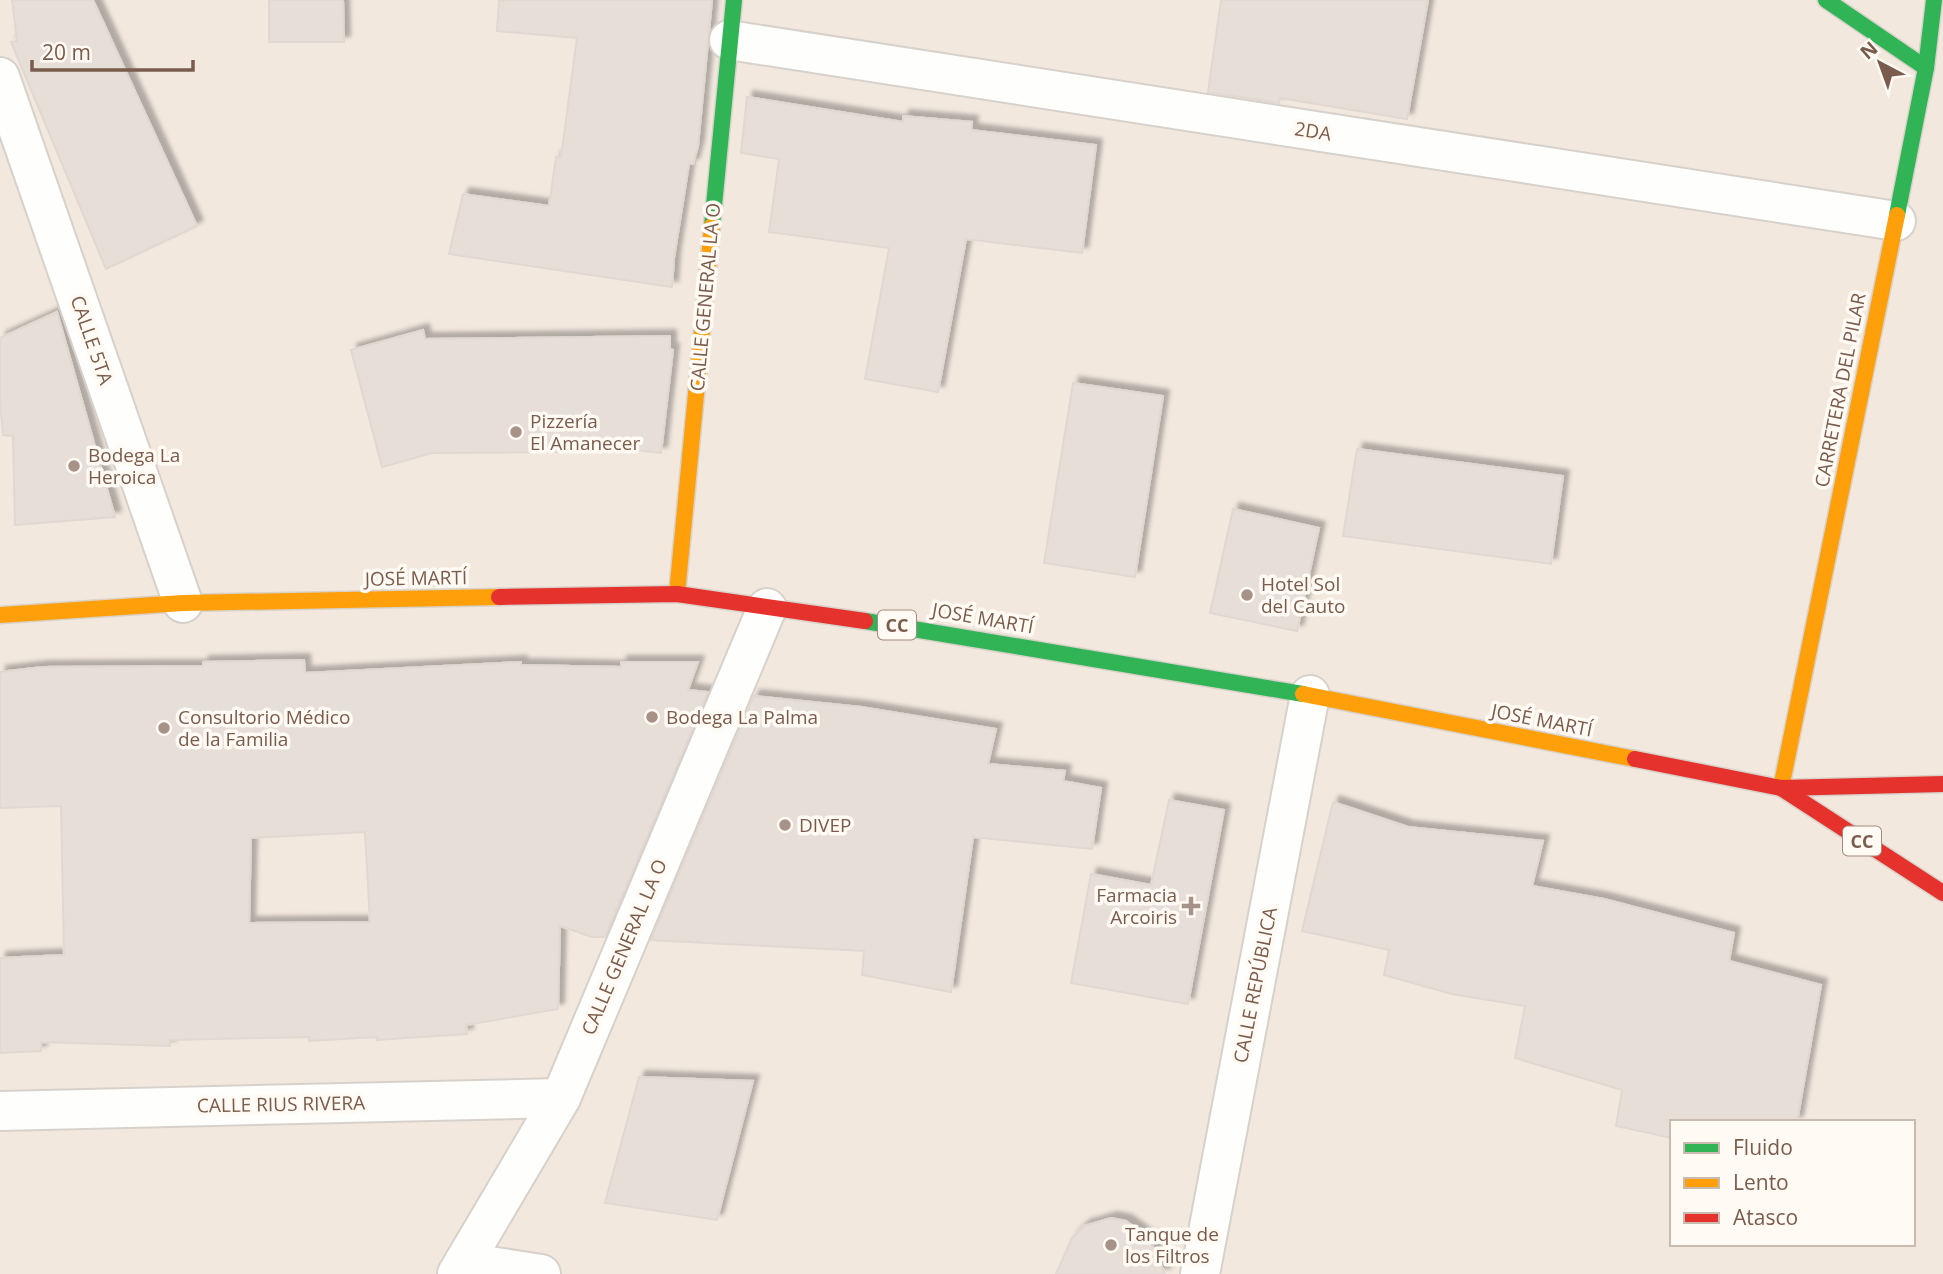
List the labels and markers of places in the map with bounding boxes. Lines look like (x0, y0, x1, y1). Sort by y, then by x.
place label: Pizzería El Amanecer (530, 408, 641, 456)
marker: Pizzería El Amanecer (508, 424, 524, 440)
place label: Bodega La Heroica (88, 442, 180, 490)
marker: Bodega La Heroica (66, 458, 82, 474)
place label: Hotel Sol del Cauto (1261, 571, 1345, 619)
marker: Hotel Sol del Cauto (1239, 587, 1255, 603)
place label: Consultorio Médico de la Familia (178, 704, 350, 752)
place label: Bodega La Palma (666, 704, 818, 730)
marker: Bodega La Palma (644, 709, 660, 725)
marker: Consultorio Médico de la Familia (156, 720, 172, 736)
place label: DIVEP (799, 812, 851, 838)
marker: DIVEP (777, 817, 793, 833)
place label: Farmacia Arcoiris (1096, 882, 1177, 930)
marker: Farmacia Arcoiris (1183, 898, 1199, 914)
place label: Tanque de los Filtros (1125, 1221, 1219, 1269)
marker: Tanque de los Filtros (1103, 1237, 1119, 1253)

